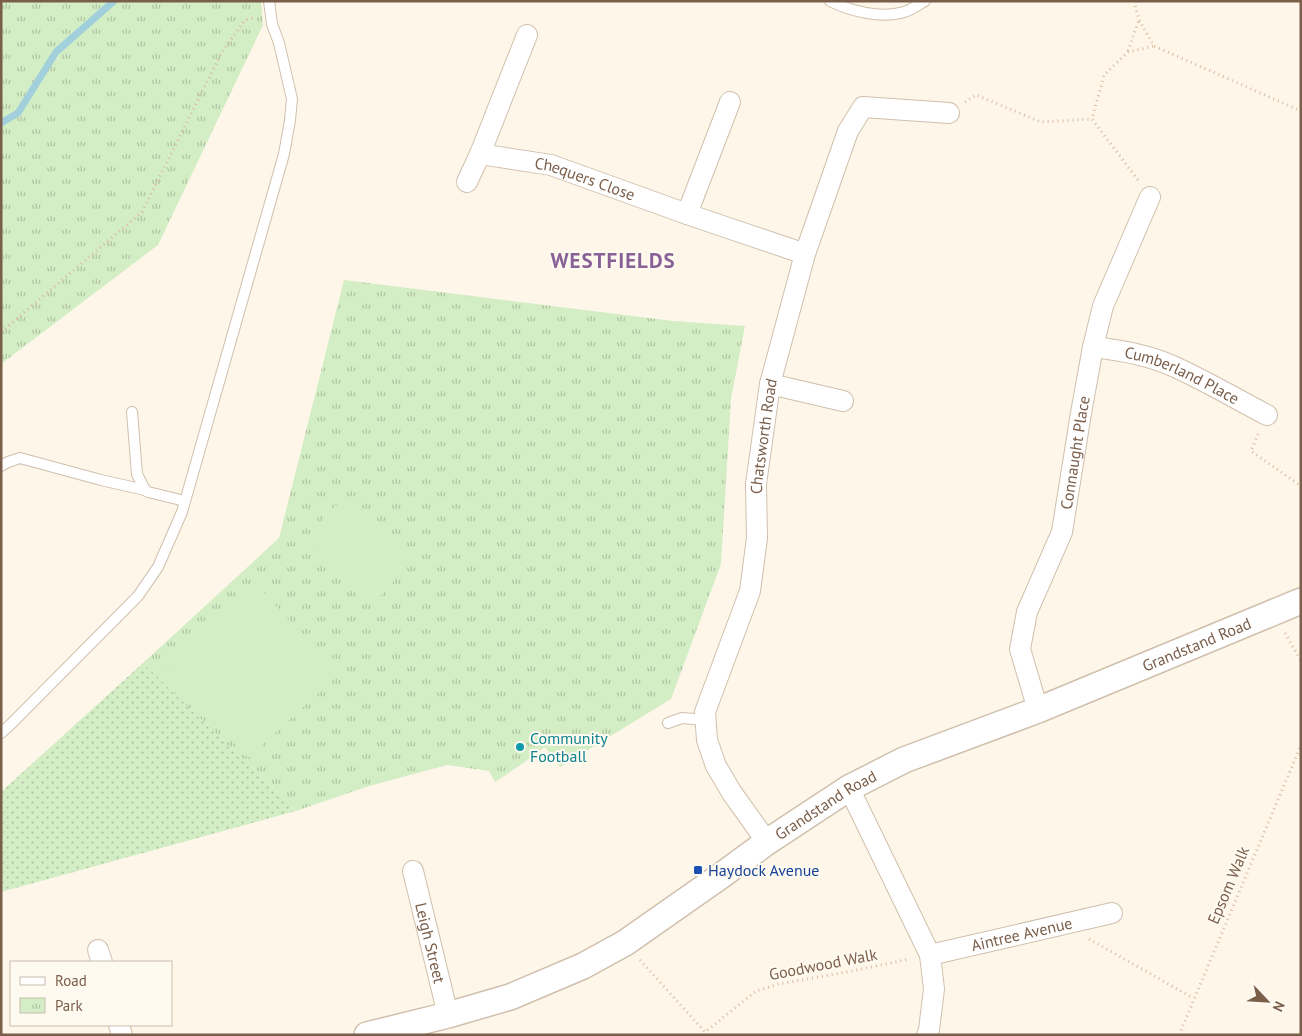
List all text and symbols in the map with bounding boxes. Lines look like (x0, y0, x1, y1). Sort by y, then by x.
street label: Chequers Close (533, 153, 638, 204)
district label: WESTFIELDS (550, 247, 676, 274)
street label: Cumberland Place (1123, 342, 1243, 408)
street label: Chatsworth Road (746, 376, 781, 494)
street label: Connaught Place (1056, 394, 1094, 511)
street label: Grandstand Road (1139, 613, 1254, 676)
place label: Community Football (530, 728, 608, 766)
marker: Community Football (514, 741, 526, 753)
street label: Grandstand Road (771, 766, 880, 844)
street label: Epsom Walk (1203, 843, 1253, 927)
place label: Haydock Avenue (708, 860, 819, 880)
marker: Haydock Avenue (692, 864, 704, 876)
street label: Leigh Street (411, 901, 450, 986)
street label: Aintree Avenue (969, 913, 1074, 955)
street label: Goodwood Walk (767, 944, 879, 984)
legend (10, 961, 172, 1026)
text: Road (55, 971, 87, 990)
north arrow (1242, 976, 1292, 1026)
text: Park (55, 996, 83, 1015)
text: N (1269, 999, 1289, 1014)

